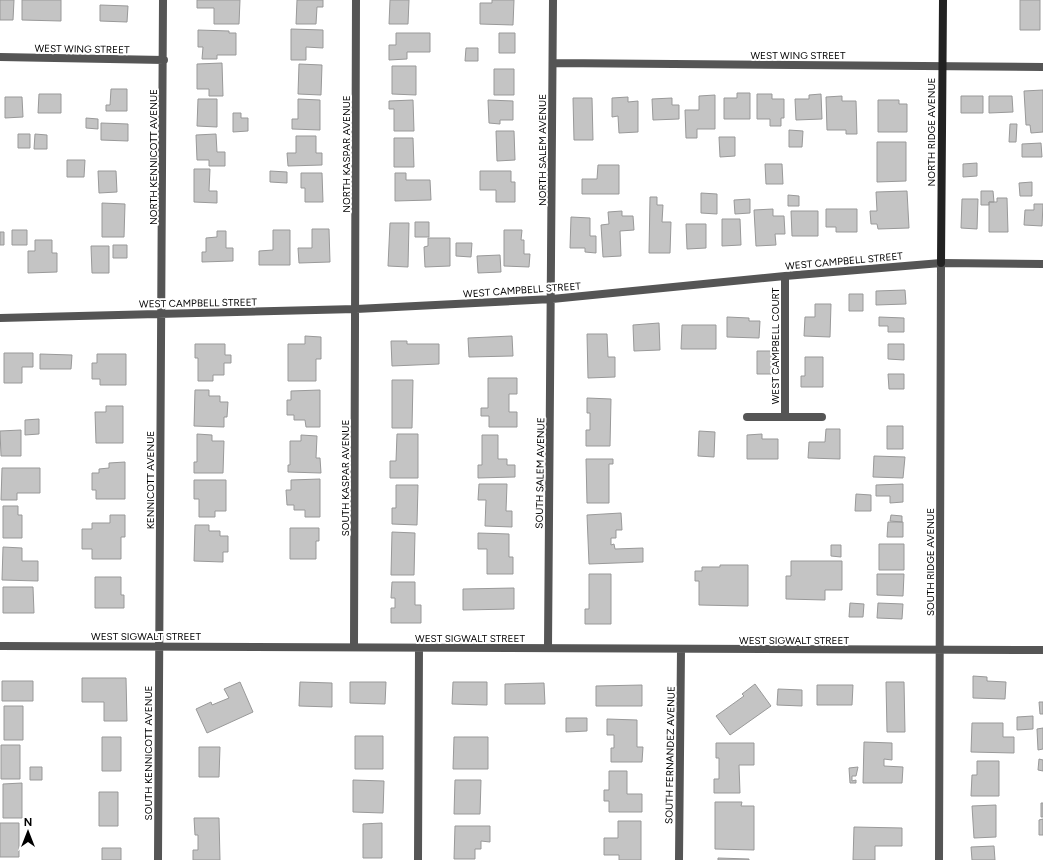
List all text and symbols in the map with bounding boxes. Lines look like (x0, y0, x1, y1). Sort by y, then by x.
street label: WEST WING STREET (34, 42, 130, 56)
street label: WEST WING STREET (750, 49, 846, 62)
street label: NORTH RIDGE AVENUE (925, 77, 938, 186)
street label: NORTH KENNICOTT AVENUE (147, 89, 160, 225)
street label: NORTH SALEM AVENUE (536, 94, 549, 206)
street label: NORTH KASPAR AVENUE (340, 95, 353, 213)
street label: WEST CAMPBELL STREET (785, 249, 904, 273)
street label: WEST CAMPBELL STREET (463, 279, 582, 301)
street label: WEST CAMPBELL COURT (769, 287, 782, 404)
street label: WEST CAMPBELL STREET (139, 295, 258, 311)
street label: SOUTH SALEM AVENUE (533, 417, 547, 529)
street label: SOUTH KASPAR AVENUE (339, 420, 352, 536)
street label: KENNICOTT AVENUE (144, 431, 157, 529)
street label: SOUTH RIDGE AVENUE (924, 508, 937, 616)
street label: WEST SIGWALT STREET (91, 630, 201, 643)
street label: WEST SIGWALT STREET (415, 632, 525, 645)
street label: WEST SIGWALT STREET (739, 634, 849, 647)
street label: SOUTH KENNICOTT AVENUE (142, 685, 155, 820)
street label: SOUTH FERNANDEZ AVENUE (662, 686, 678, 824)
north arrow (8, 812, 48, 852)
text: N (24, 816, 32, 829)

